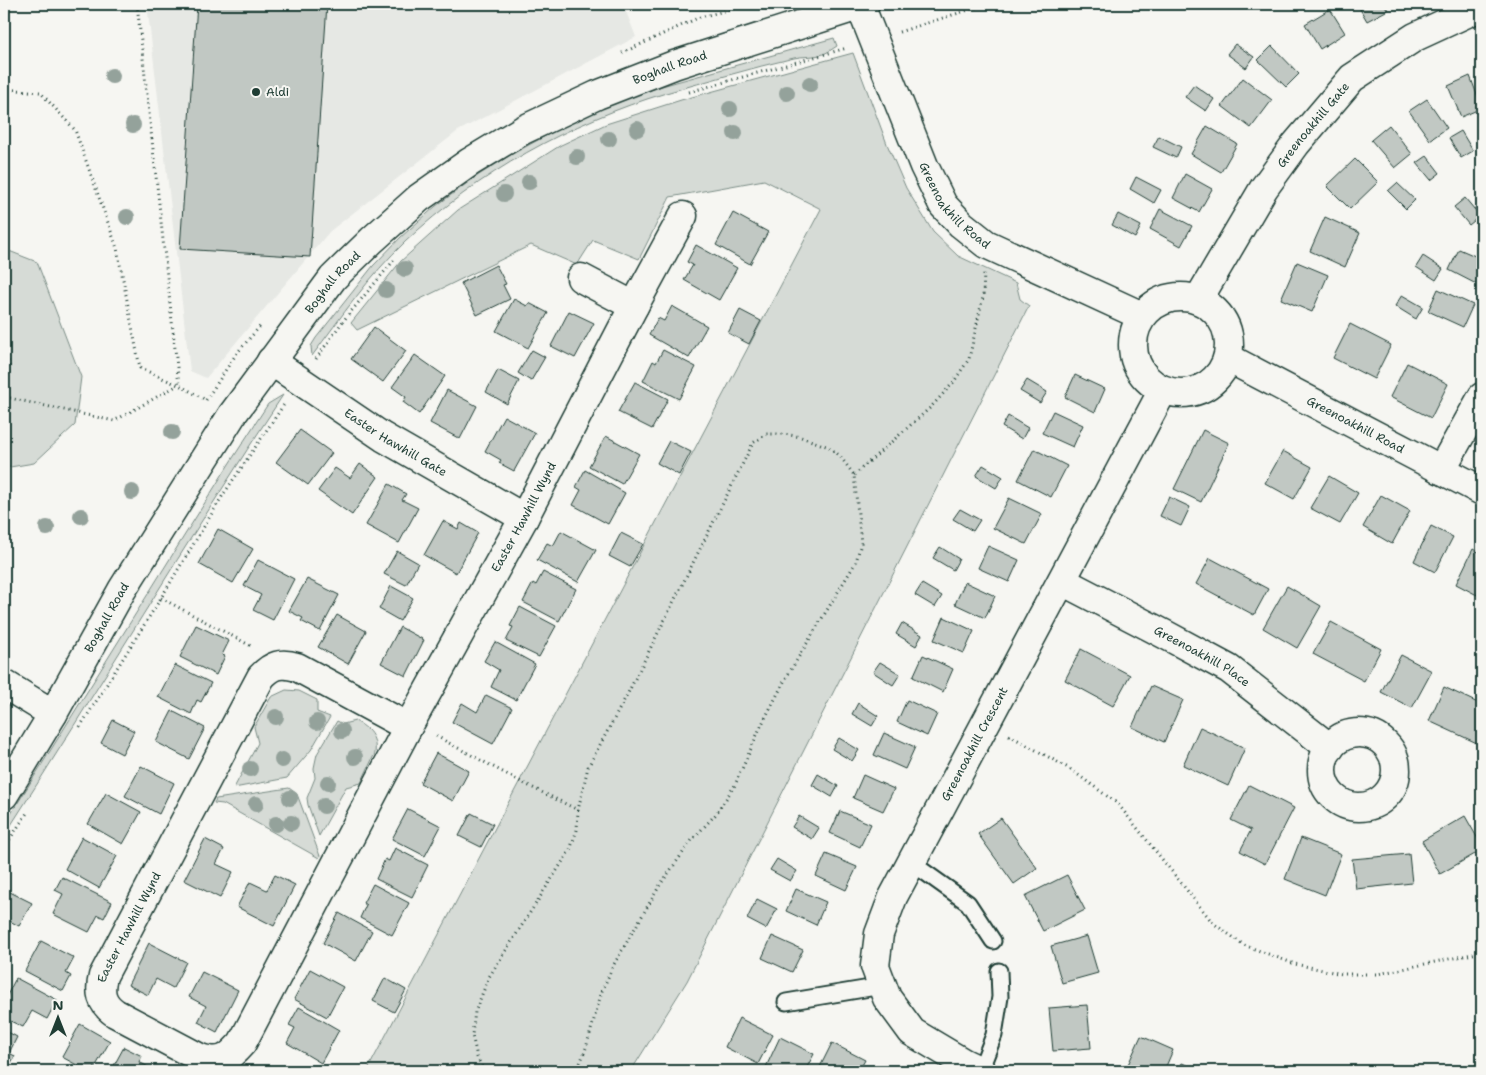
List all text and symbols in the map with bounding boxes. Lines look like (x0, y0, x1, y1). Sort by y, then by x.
street label: Boghall Road (630, 47, 709, 88)
street label: Greenoakhill Gate (1273, 79, 1353, 171)
place label: Aldi (266, 84, 289, 100)
marker: Aldi (250, 86, 262, 98)
street label: Greenoakhill Road (915, 159, 994, 253)
street label: Boghall Road (301, 247, 364, 317)
street label: Greenoakhill Road (1304, 393, 1408, 457)
street label: Easter Hawhill Gate (341, 405, 450, 480)
street label: Easter Hawhill Wynd (488, 459, 560, 575)
street label: Boghall Road (81, 579, 133, 655)
street label: Greenoakhill Place (1151, 622, 1253, 691)
street label: Greenoakhill Crescent (938, 684, 1012, 804)
street label: Easter Hawhill Wynd (94, 869, 165, 984)
north arrow (32, 992, 82, 1042)
text: N (52, 996, 64, 1014)

